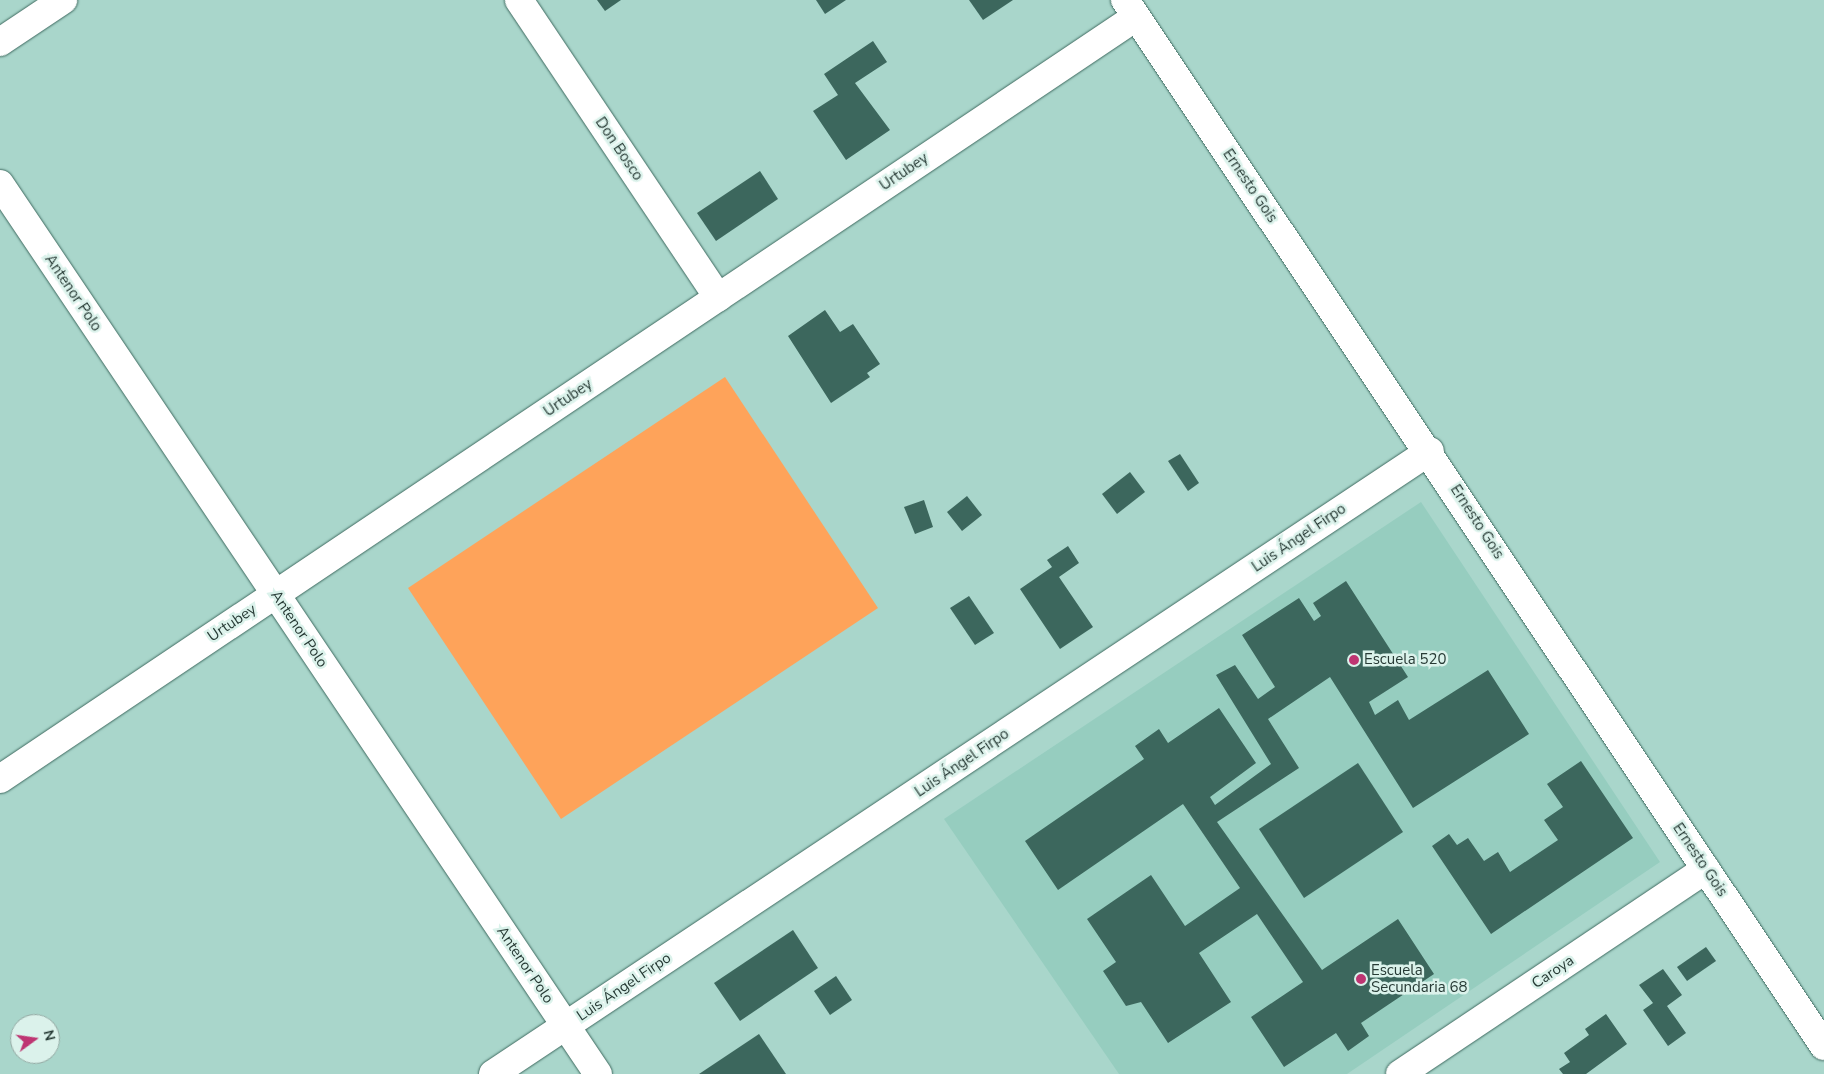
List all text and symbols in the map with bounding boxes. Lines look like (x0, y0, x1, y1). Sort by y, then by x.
street label: Don Bosco (591, 114, 647, 184)
street label: Ernesto Gois (1219, 146, 1281, 226)
street label: Urtubey (876, 149, 932, 195)
street label: Antenor Polo (41, 251, 105, 335)
street label: Urtubey (540, 375, 596, 421)
street label: Ernesto Gois (1446, 481, 1508, 563)
street label: Luis Ángel Firpo (1249, 500, 1349, 576)
street label: Antenor Polo (267, 587, 331, 671)
street label: Urtubey (204, 600, 260, 646)
place label: Escuela 520 (1364, 651, 1446, 669)
marker: Escuela 520 (1348, 654, 1360, 666)
street label: Luis Ángel Firpo (912, 725, 1012, 801)
street label: Ernesto Gois (1669, 820, 1731, 900)
street label: Antenor Polo (493, 923, 557, 1007)
street label: Luis Ángel Firpo (574, 949, 674, 1025)
street label: Caroya (1529, 951, 1577, 993)
place label: Escuela Secundaria 68 (1371, 961, 1467, 996)
marker: Escuela Secundaria 68 (1355, 973, 1367, 985)
north arrow (10, 1014, 60, 1064)
text: N (39, 1028, 60, 1043)

